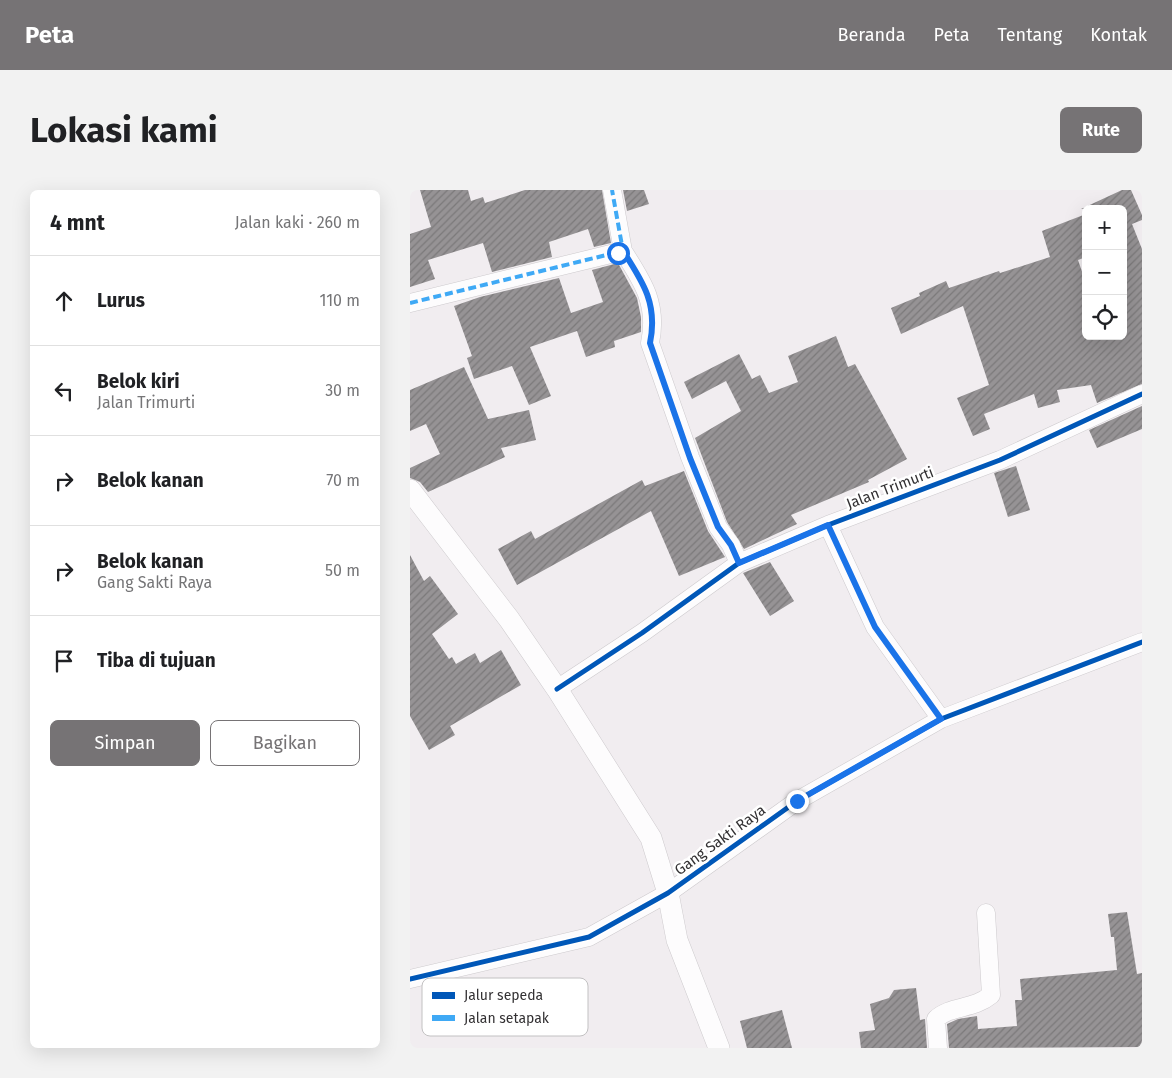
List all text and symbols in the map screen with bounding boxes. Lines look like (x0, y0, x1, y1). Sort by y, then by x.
text: Peta (25, 21, 74, 49)
text: Beranda (838, 24, 906, 46)
text: Peta (934, 24, 969, 46)
text: Tentang (997, 24, 1062, 46)
text: Kontak (1090, 24, 1147, 46)
button: Rute (1060, 107, 1142, 153)
text: Lokasi kami (30, 109, 218, 151)
map controls (1082, 205, 1127, 340)
button: + (1082, 205, 1127, 250)
text: 4 mnt (50, 210, 105, 236)
text: Jalan kaki · 260 m (235, 213, 360, 232)
route start (607, 242, 630, 265)
button: − (1082, 250, 1127, 295)
icon: ahead (50, 287, 78, 315)
text: Lurus (97, 289, 145, 312)
text: 110 m (319, 291, 360, 310)
button: locate (1082, 295, 1127, 340)
text: Belok kiri (97, 370, 180, 393)
icon: left (50, 377, 78, 405)
text: 30 m (325, 381, 360, 400)
text: Jalan Trimurti (97, 393, 195, 412)
street label: Jalan Trimurti (844, 463, 936, 513)
icon: right (50, 467, 78, 495)
text: Belok kanan (97, 469, 204, 492)
text: 70 m (326, 471, 360, 490)
text: Belok kanan (97, 550, 204, 573)
icon: right (50, 557, 78, 585)
text: 50 m (325, 561, 360, 580)
text: Gang Sakti Raya (97, 573, 212, 592)
icon: arrive (50, 647, 78, 675)
text: Tiba di tujuan (97, 649, 216, 672)
button: Simpan (50, 720, 200, 766)
button: Bagikan (210, 720, 360, 766)
route end (786, 790, 809, 813)
street label: Gang Sakti Raya (671, 801, 769, 879)
legend (422, 978, 588, 1036)
text: Jalur sepeda (464, 987, 543, 1004)
text: Jalan setapak (464, 1010, 550, 1027)

